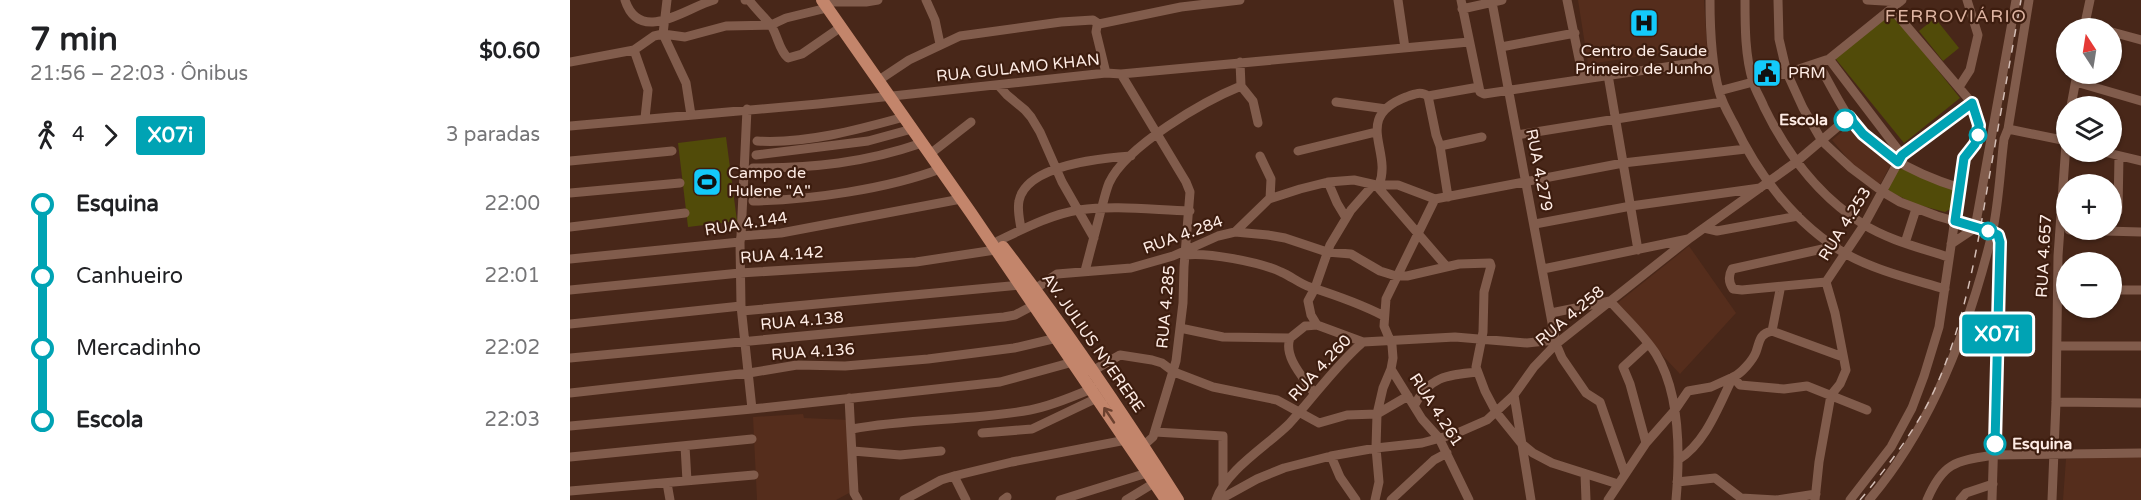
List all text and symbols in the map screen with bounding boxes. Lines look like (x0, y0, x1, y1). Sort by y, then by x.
district label: FERROVIÁRIO (1885, 5, 2027, 27)
hospital icon: Centro de Saude Primeiro de Junho (1628, 7, 1660, 39)
north arrow (2056, 18, 2122, 84)
map controls (2056, 18, 2122, 318)
text: 7 min (30, 20, 118, 59)
text: $0.60 (479, 38, 540, 64)
place label: Centro de Saude Primeiro de Junho (1575, 41, 1713, 79)
street label: RUA GULAMO KHAN (935, 49, 1101, 87)
public building icon: PRM (1751, 57, 1783, 89)
text: 21:56 – 22:03 · Ônibus (30, 62, 248, 86)
place label: PRM (1788, 63, 1826, 83)
button: layers (2056, 96, 2122, 162)
marker: Escola (1834, 109, 1856, 131)
place label: Escola (1779, 110, 1828, 130)
icon: walk (30, 119, 63, 152)
icon: forward (94, 119, 127, 152)
text: 4 (72, 123, 85, 147)
text: X07i (148, 123, 193, 148)
text: 3 paradas (446, 123, 540, 147)
unlabelled marker (1969, 126, 1987, 144)
street label: RUA 4.279 (1521, 127, 1557, 213)
place label: Campo de Hulene "A" (728, 163, 811, 201)
sports icon: Campo de Hulene "A" (691, 166, 723, 198)
button: + (2056, 174, 2122, 240)
street label: RUA 4.253 (1814, 183, 1876, 265)
text: Esquina (76, 191, 159, 217)
text: 22:00 (485, 192, 540, 216)
street label: RUA 4.144 (703, 208, 789, 240)
street label: RUA 4.284 (1140, 211, 1226, 259)
street label: RUA 4.657 (2032, 214, 2056, 298)
unlabelled marker (1979, 222, 1997, 240)
street label: RUA 4.142 (740, 242, 824, 268)
button: − (2056, 252, 2122, 318)
text: Canhueiro (76, 263, 183, 289)
text: 22:01 (485, 264, 540, 288)
street label: RUA 4.285 (1152, 264, 1180, 350)
street label: AV. JULIUS NYERERE (1037, 269, 1149, 417)
street label: RUA 4.258 (1532, 281, 1608, 351)
street label: RUA 4.138 (759, 307, 845, 335)
line badge: X07i (1955, 314, 2039, 354)
text: X07i (1974, 322, 2020, 347)
street label: RUA 4.260 (1284, 331, 1356, 405)
text: Mercadinho (76, 335, 201, 361)
text: 22:02 (485, 336, 540, 360)
street label: RUA 4.136 (771, 339, 855, 365)
street label: RUA 4.261 (1405, 369, 1467, 451)
text: Escola (76, 407, 143, 433)
one-way arrow (1102, 407, 1115, 424)
text: 22:03 (485, 408, 540, 432)
marker: Esquina (1984, 433, 2006, 455)
place label: Esquina (2012, 434, 2072, 454)

